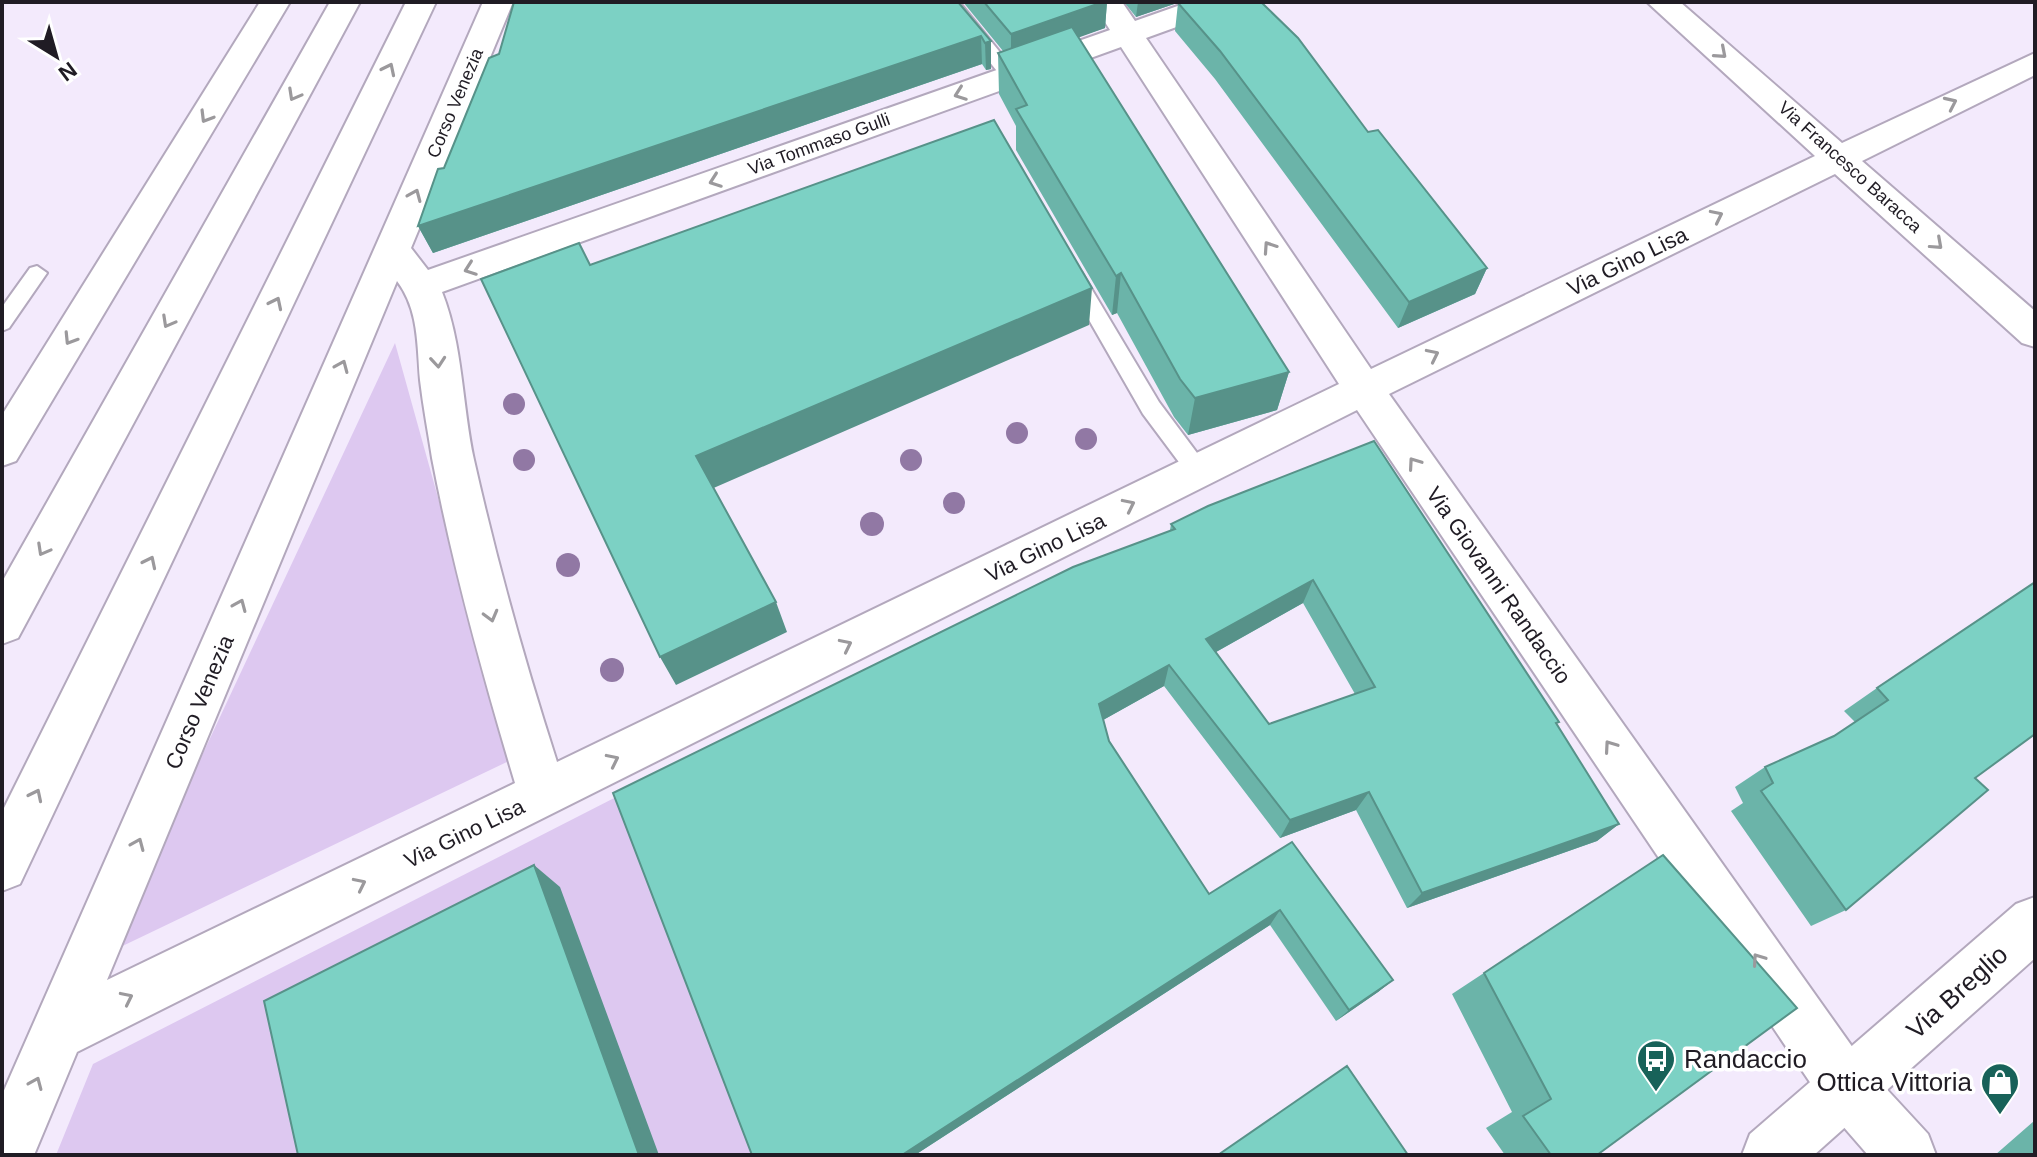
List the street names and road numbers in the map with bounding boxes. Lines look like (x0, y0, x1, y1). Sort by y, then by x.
street label: Corso Venezia (423, 44, 487, 161)
street label: Via Francesco Baracca (1774, 97, 1926, 237)
street label: Via Tommaso Gulli (745, 109, 893, 179)
street label: Via Gino Lisa (1563, 221, 1692, 301)
street label: Via Giovanni Randaccio (1421, 482, 1576, 688)
street label: Via Gino Lisa (981, 507, 1110, 587)
street label: Corso Venezia (160, 631, 239, 773)
street label: Via Gino Lisa (400, 793, 529, 873)
street label: Via Breglio (1900, 939, 2014, 1045)

